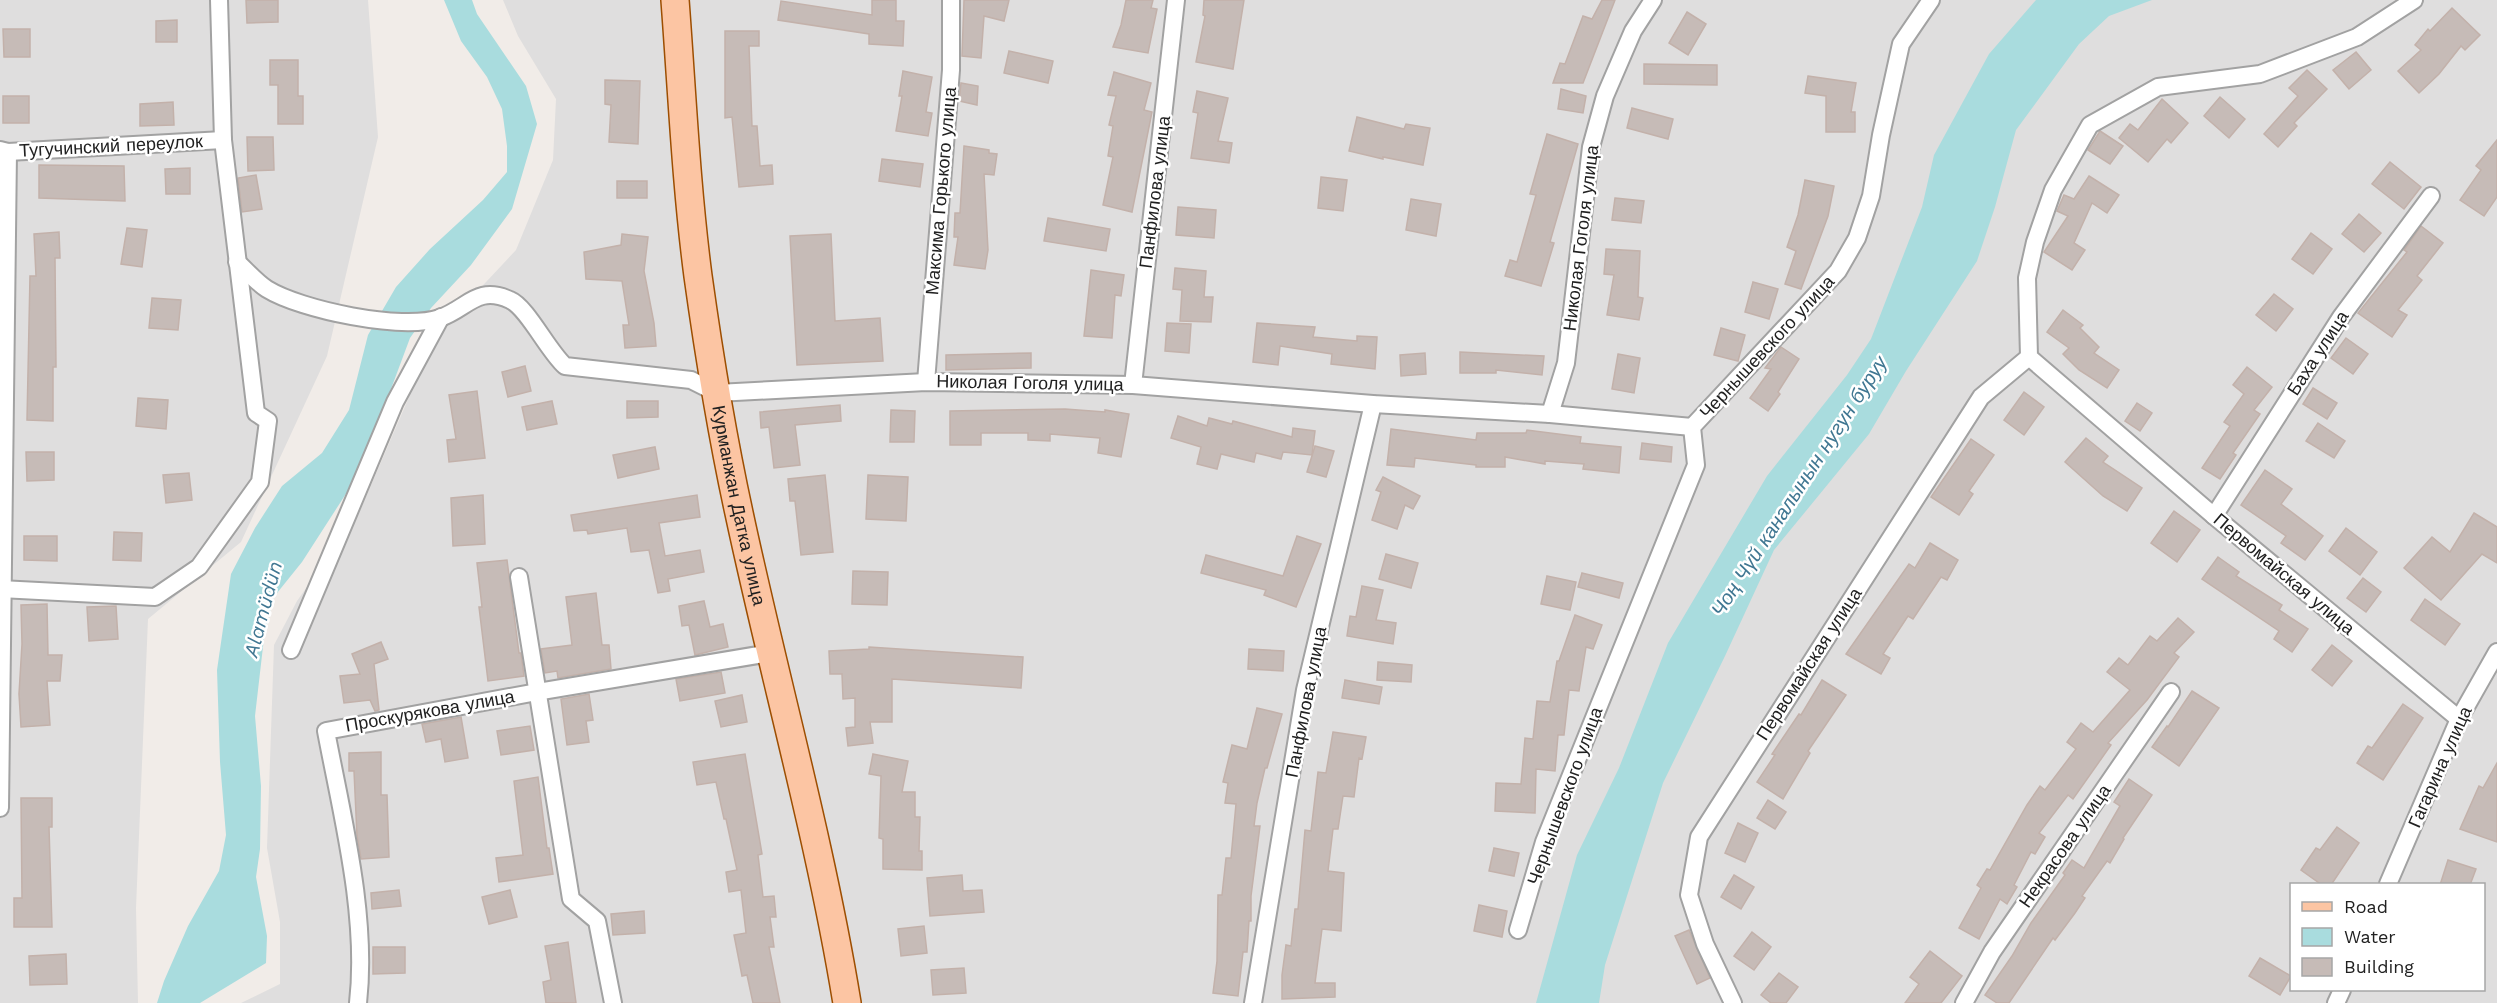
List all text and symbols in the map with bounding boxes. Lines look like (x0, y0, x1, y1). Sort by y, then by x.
street label: Максима Горького улица (921, 85, 960, 296)
street label: Панфилова улица (1135, 114, 1174, 269)
street label: Тугучинский переулок (19, 130, 203, 161)
street label: Николая Гоголя улица (1559, 143, 1602, 332)
street label: Чернышевского улица (1695, 270, 1839, 422)
street label: Баха улица (2283, 306, 2353, 399)
water label: Чоң Чүй каналынын нугун буруу (1706, 351, 1893, 621)
street label: Николая Гоголя улица (936, 370, 1125, 395)
street label: Курманжан Датка улица (708, 404, 771, 608)
street label: Первомайская улица (2210, 509, 2360, 639)
water label: Alamüdün (238, 559, 287, 660)
street label: Первомайская улица (1751, 583, 1866, 744)
street label: Панфилова улица (1281, 624, 1331, 779)
street label: Проскурякова улица (344, 685, 517, 736)
street label: Гагарина улица (2403, 702, 2476, 831)
street label: Чернышевского улица (1523, 703, 1607, 888)
street label: Некрасова улица (2014, 779, 2115, 911)
legend (2290, 883, 2485, 991)
text: Road (2344, 896, 2388, 917)
text: Water (2344, 926, 2396, 947)
text: Building (2344, 956, 2414, 977)

